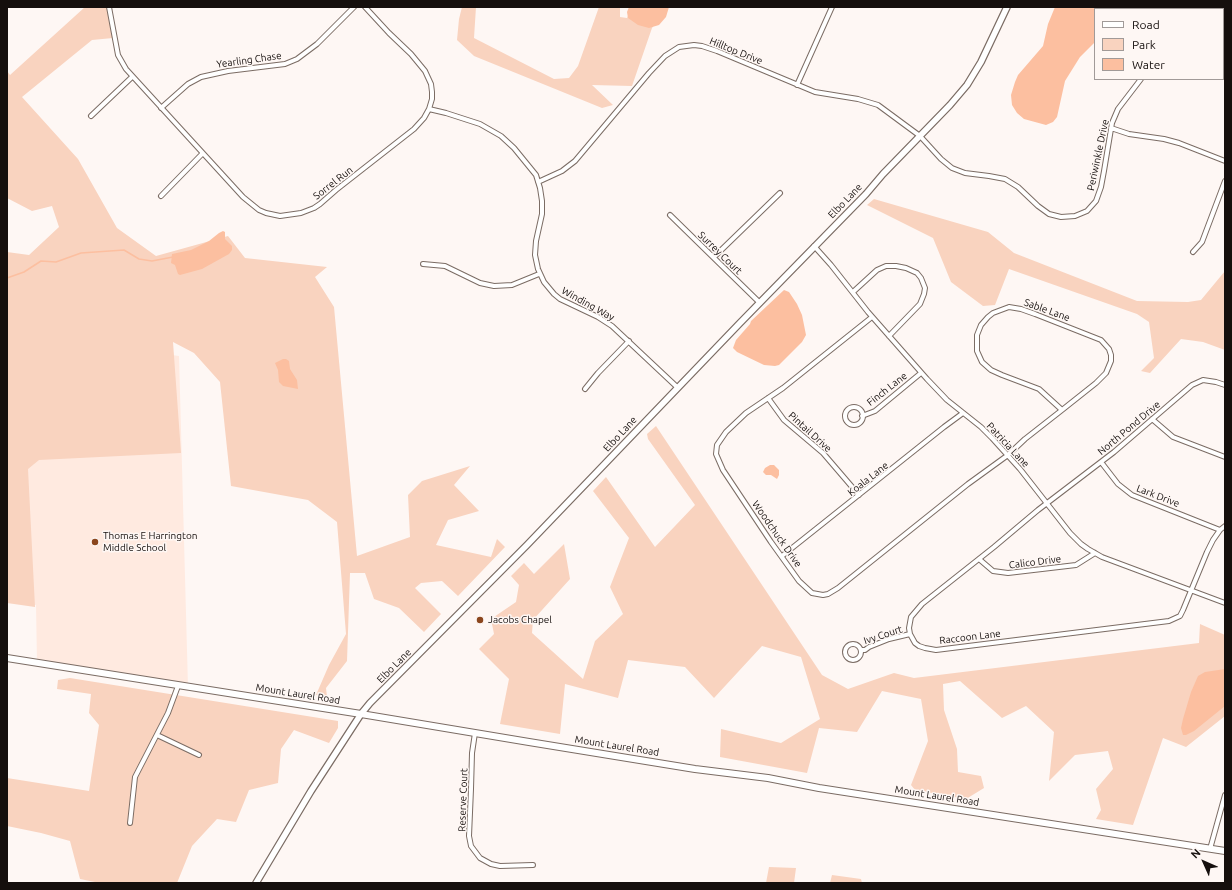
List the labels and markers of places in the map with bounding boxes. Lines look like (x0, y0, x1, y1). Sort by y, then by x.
place label: Thomas E Harrington Middle School (103, 530, 197, 554)
marker: Thomas E Harrington Middle School (90, 537, 100, 547)
place label: Jacobs Chapel (488, 614, 552, 626)
marker: Jacobs Chapel (475, 615, 485, 625)

